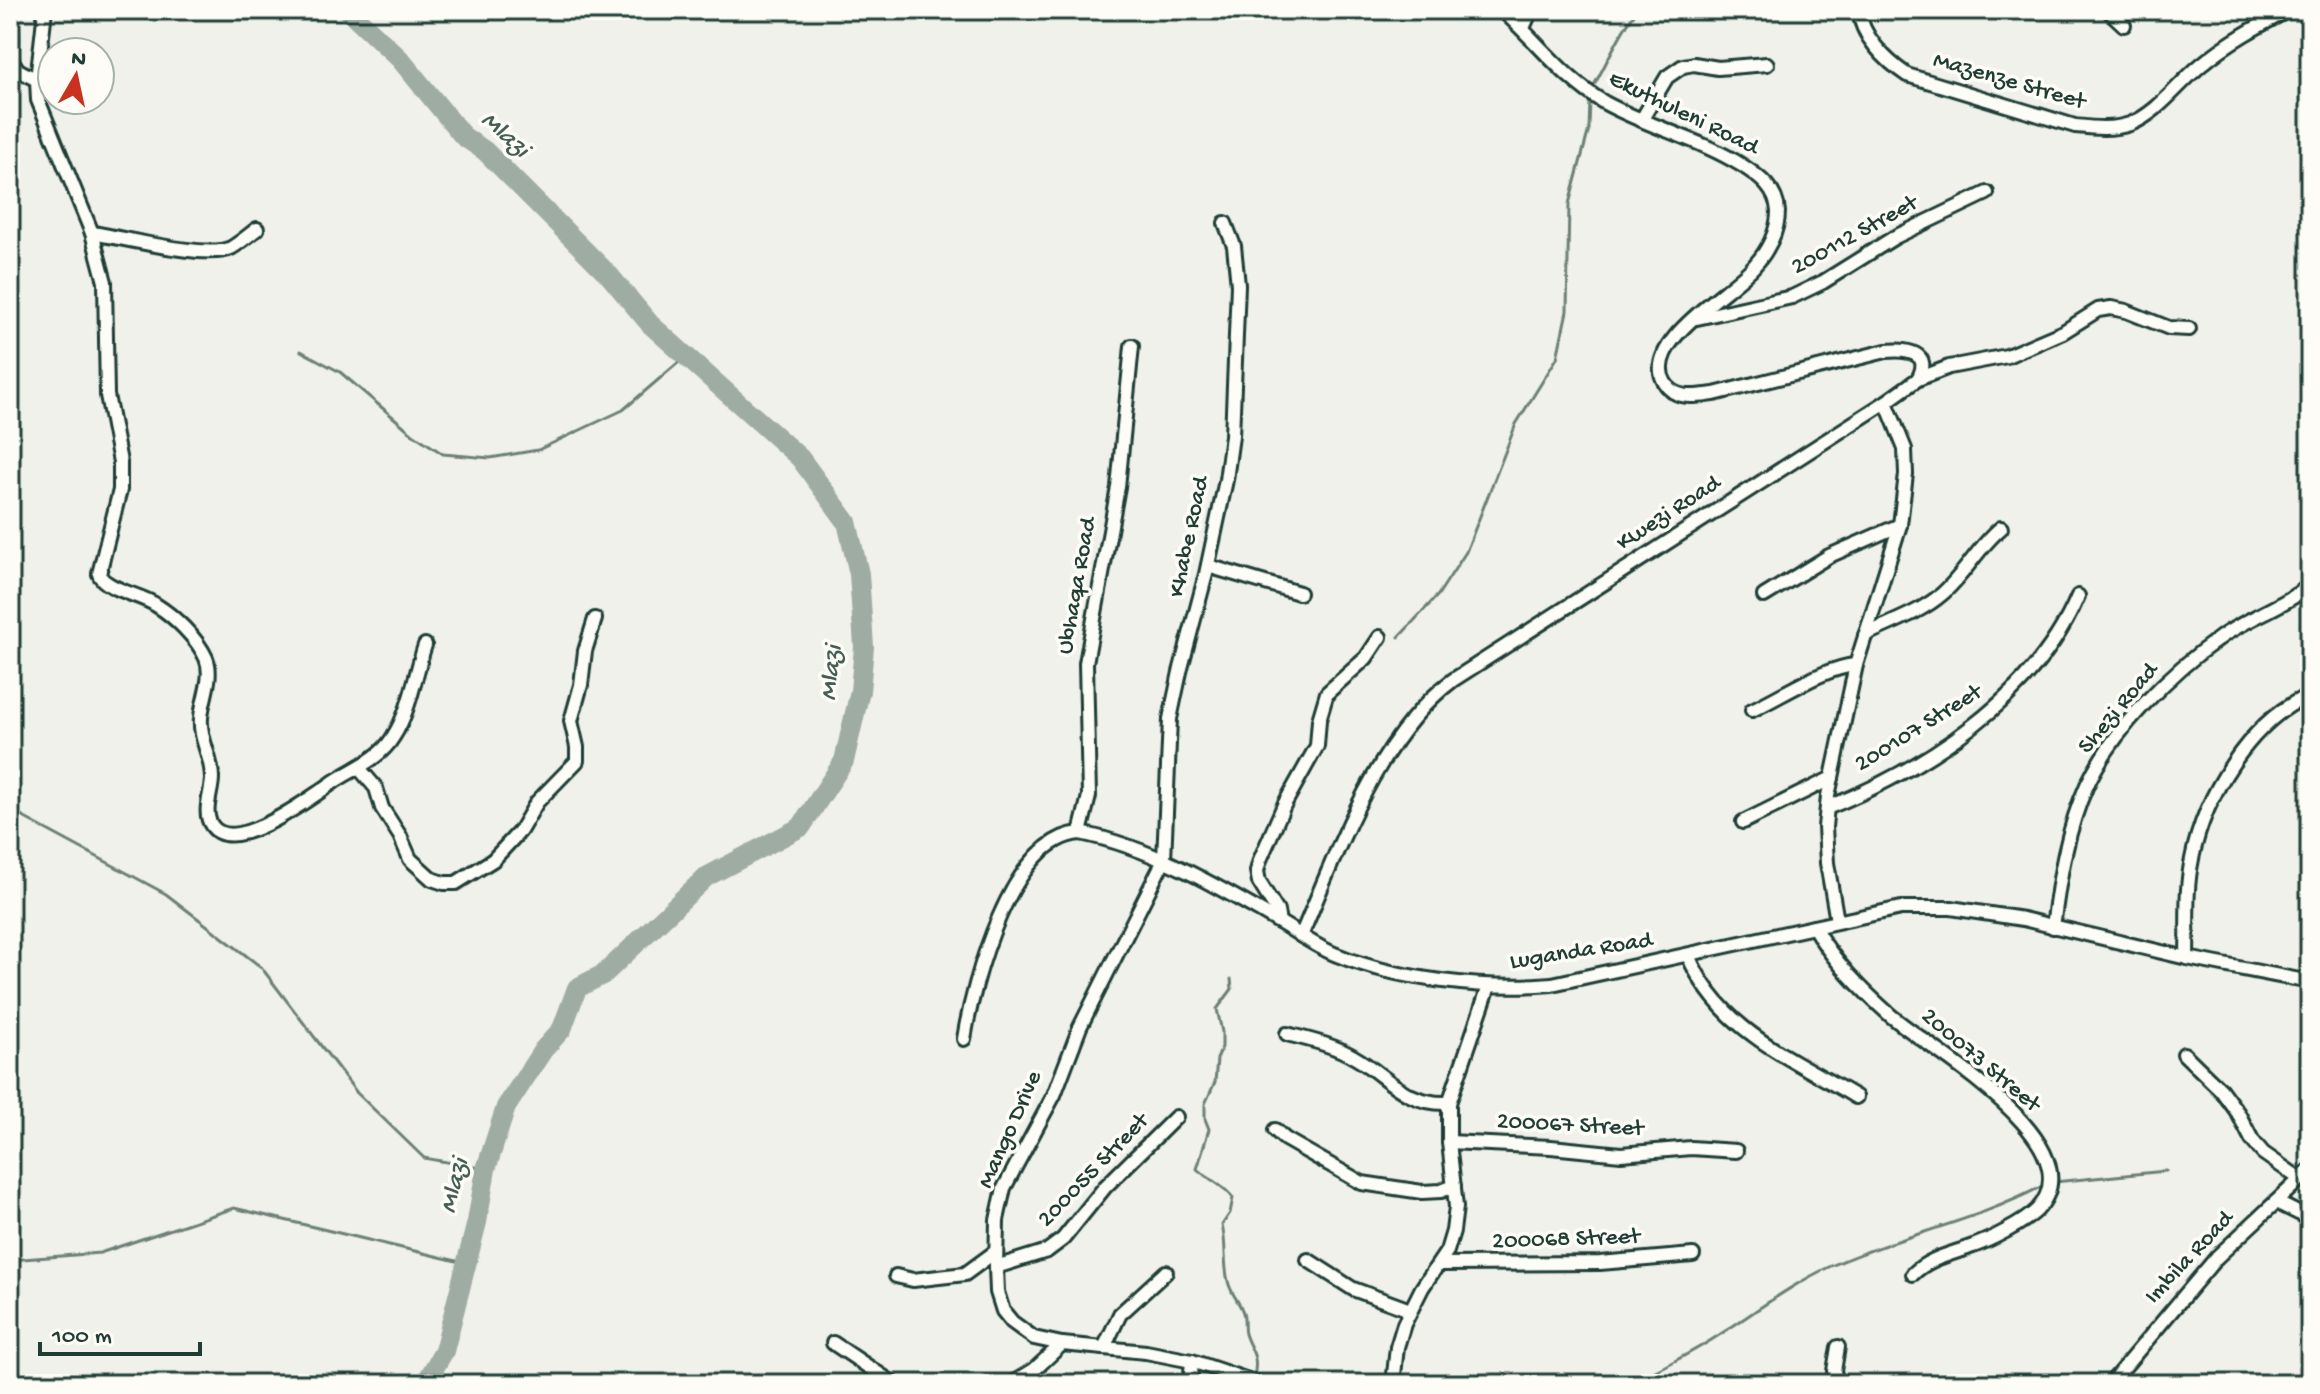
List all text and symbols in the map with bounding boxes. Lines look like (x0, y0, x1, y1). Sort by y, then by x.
north arrow (36, 36, 116, 116)
text: N (69, 46, 88, 74)
street label: Mazenze Street (1930, 46, 2091, 118)
street label: Ekuthuleni Road (1603, 65, 1764, 164)
water label: Mlazi (473, 106, 537, 168)
street label: 200112 Street (1787, 188, 1925, 283)
street label: Kwezi Road (1612, 469, 1728, 558)
street label: Khabe Road (1163, 472, 1217, 600)
street label: Ubhaqa Road (1052, 513, 1105, 657)
water label: Mlazi (815, 641, 852, 702)
street label: Shezi Road (2072, 656, 2167, 761)
street label: 200107 Street (1850, 677, 1990, 780)
street label: Luganda Road (1508, 926, 1656, 978)
street label: 200073 Street (1914, 1003, 2047, 1121)
street label: Mango Drive (972, 1066, 1050, 1193)
street label: 200055 Street (1032, 1106, 1157, 1234)
street label: 200067 Street (1496, 1108, 1646, 1144)
water label: Mlazi (434, 1152, 479, 1217)
street label: Imbila Road (2139, 1204, 2242, 1311)
street label: 200068 Street (1492, 1223, 1642, 1257)
scale bar (40, 1306, 200, 1356)
text: 100 m (51, 1323, 112, 1352)

